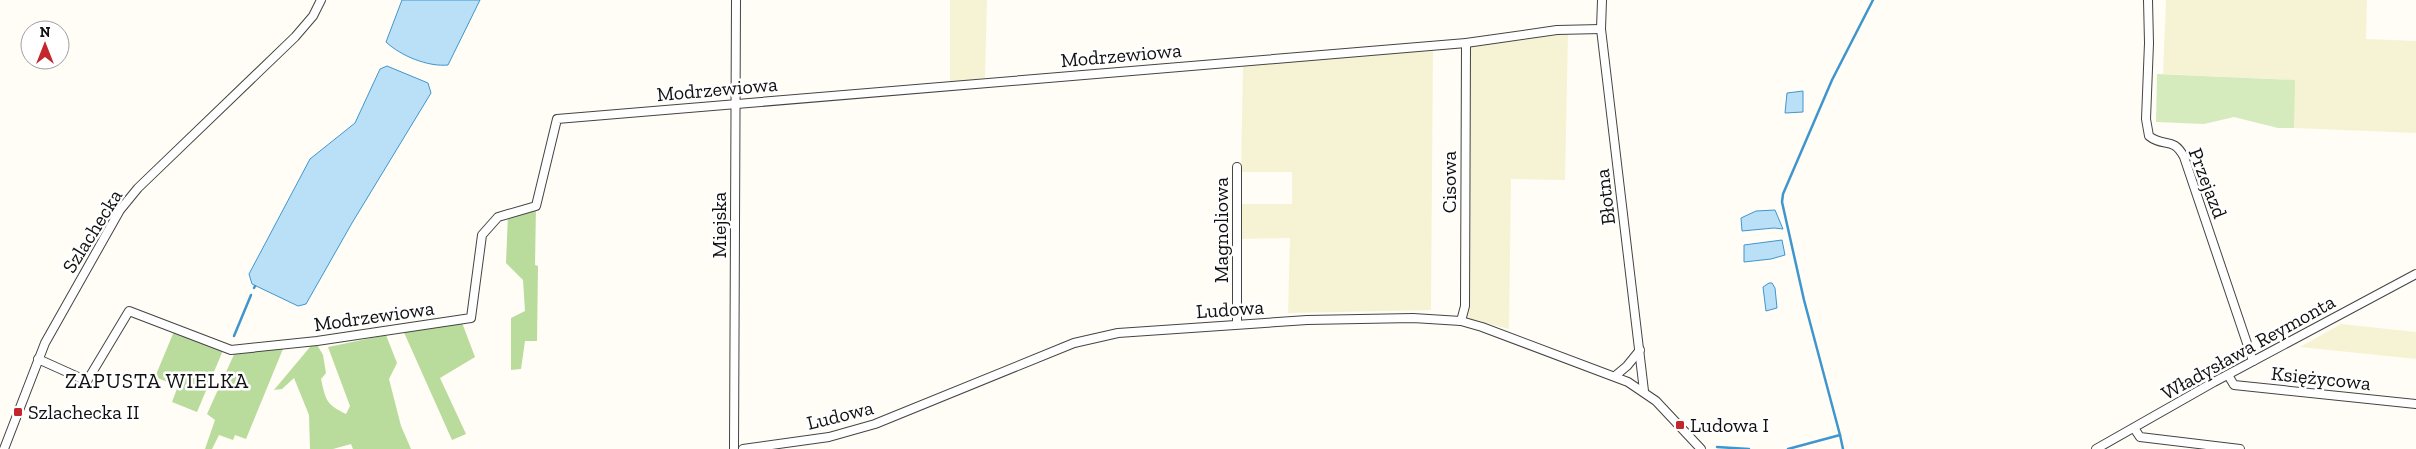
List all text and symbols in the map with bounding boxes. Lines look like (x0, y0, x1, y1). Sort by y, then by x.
north arrow (20, 20, 70, 70)
text: N (40, 24, 51, 41)
street label: Modrzewiowa (1060, 38, 1183, 72)
street label: Modrzewiowa (656, 72, 779, 106)
street label: Przejazd (2184, 144, 2232, 222)
street label: Cisowa (1437, 151, 1461, 213)
street label: Błotna (1590, 167, 1620, 226)
street label: Magnoliowa (1209, 177, 1233, 283)
street label: Szlachecka (57, 185, 127, 277)
street label: Miejska (707, 191, 731, 258)
street label: Władysława Reymonta (2157, 289, 2339, 405)
street label: Ludowa (1195, 295, 1265, 323)
street label: Modrzewiowa (312, 296, 436, 336)
street label: Księżycowa (2270, 361, 2372, 395)
district label: ZAPUSTA WIELKA (65, 368, 249, 393)
street label: Ludowa (804, 395, 876, 435)
place label: Szlachecka II (28, 400, 139, 424)
marker: Szlachecka II (12, 406, 24, 418)
place label: Ludowa I (1690, 413, 1769, 437)
marker: Ludowa I (1674, 419, 1686, 431)

